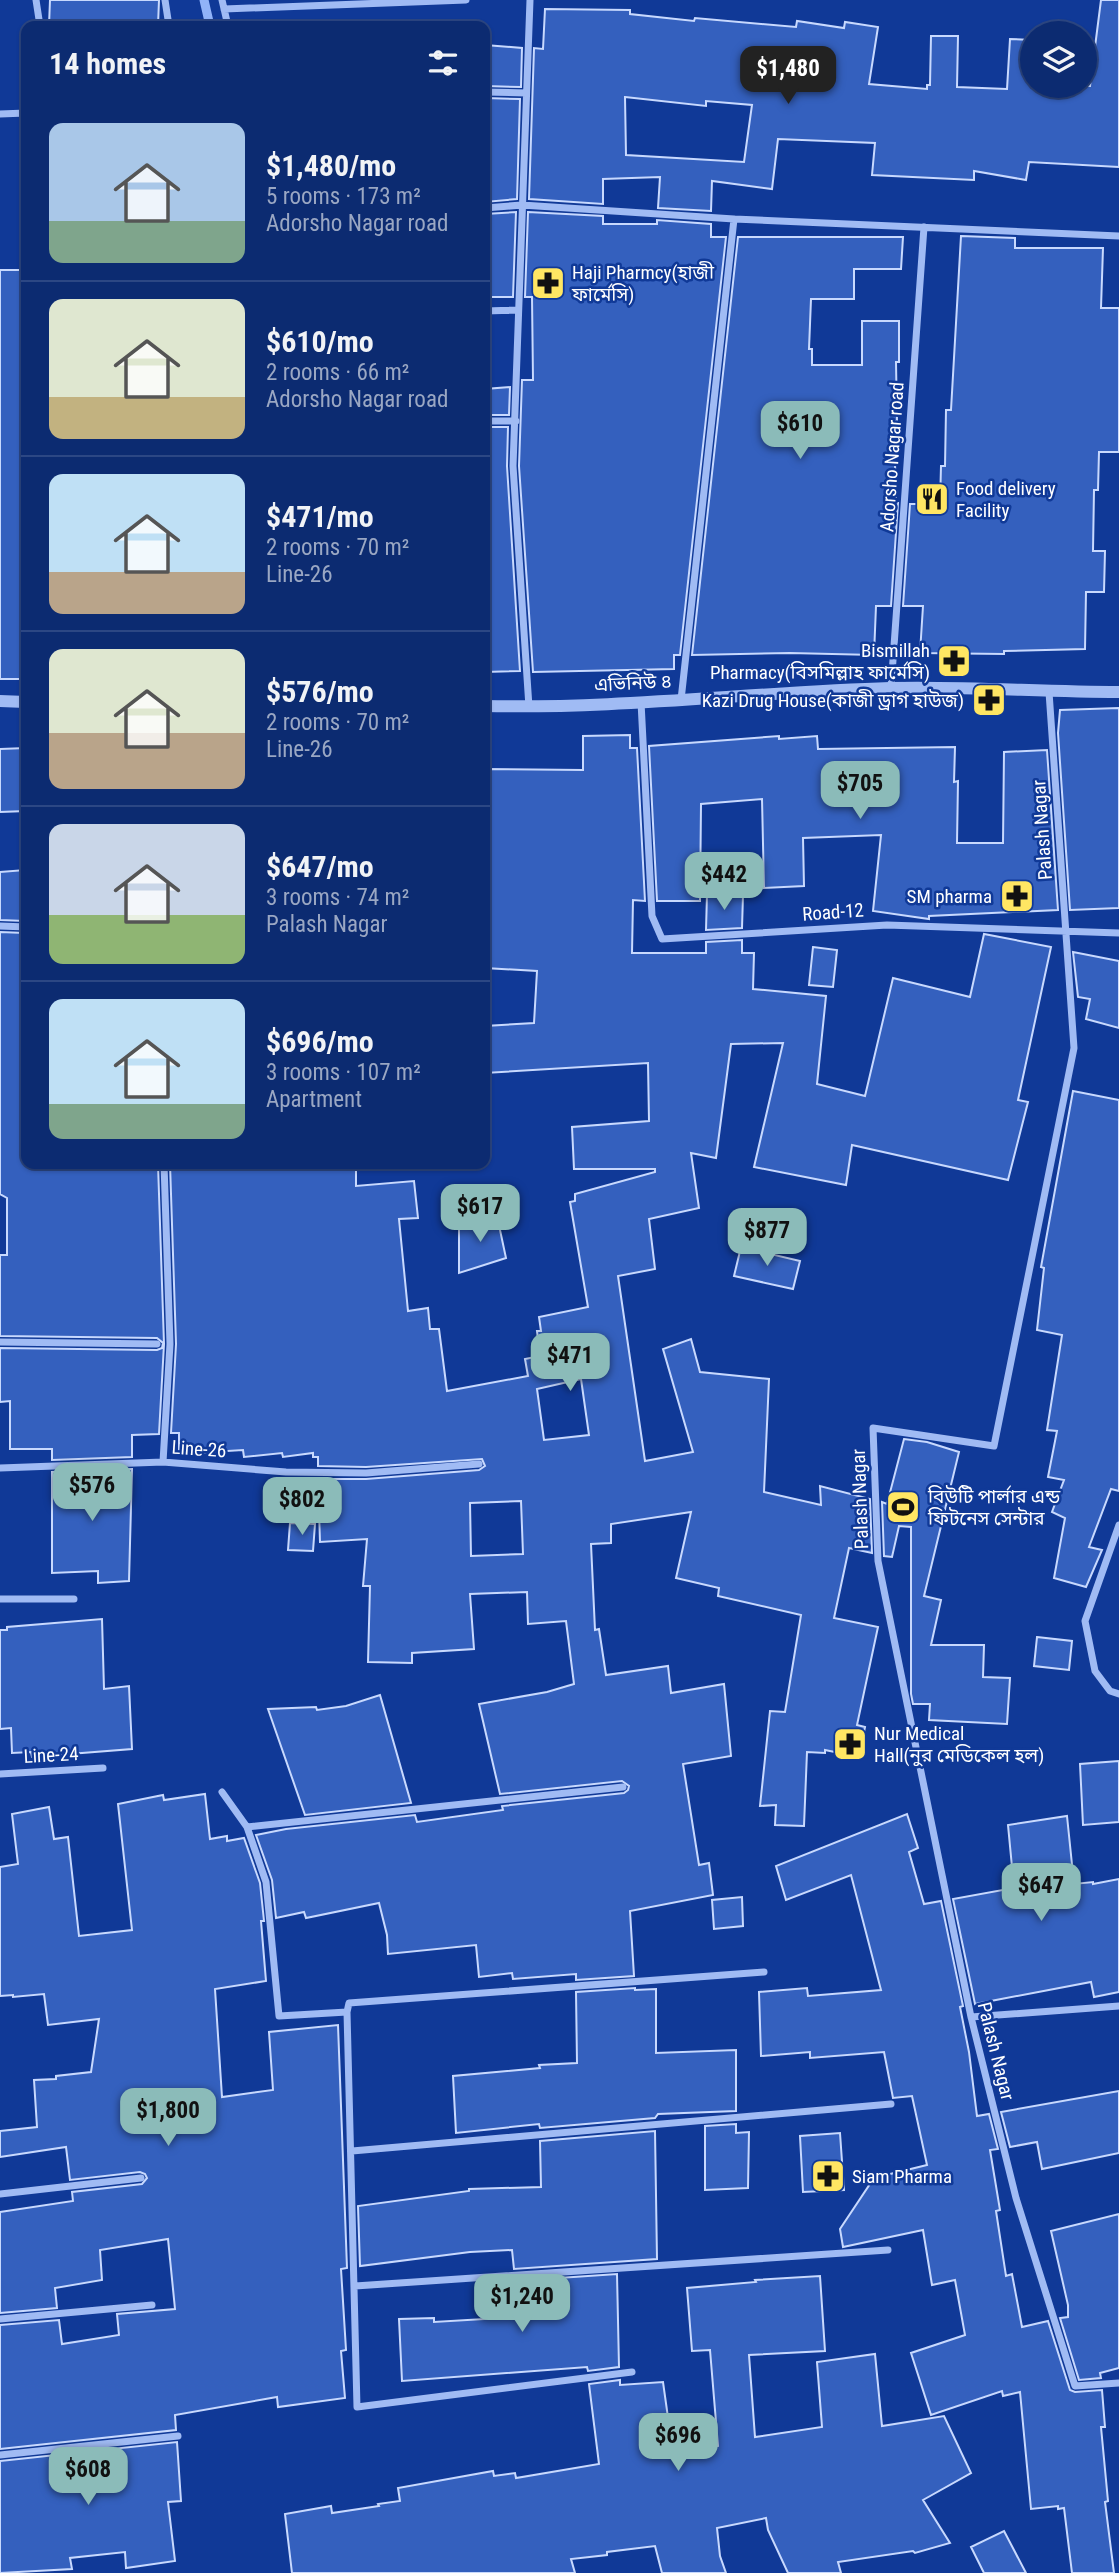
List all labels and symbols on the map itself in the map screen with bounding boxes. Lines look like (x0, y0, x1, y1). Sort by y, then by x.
pin: $1,480 (731, 46, 845, 106)
place label: Haji Pharmcy(হাজী ফার্মেসি) (571, 261, 715, 306)
pharmacy icon: Haji Pharmcy(হাজী ফার্মেসি) (529, 264, 567, 302)
street label: Adorsho Nagar road (875, 381, 909, 533)
pin: $610 (759, 402, 841, 461)
place label: Food delivery Facility (956, 477, 1056, 522)
restaurant icon: Food delivery Facility (913, 480, 951, 518)
place label: Bismillah Pharmacy(বিসমিল্লাহ ফার্মেসি) (710, 639, 930, 684)
pharmacy icon: Bismillah Pharmacy(বিসমিল্লাহ ফার্মেসি) (935, 642, 973, 680)
street label: এভিনিউ ৪ (594, 669, 672, 697)
pharmacy icon: Kazi Drug House(কাজী ড্রাগ হাউজ) (970, 681, 1008, 719)
place label: Kazi Drug House(কাজী ড্রাগ হাউজ) (702, 689, 964, 712)
pin: $705 (819, 762, 901, 821)
street label: Palash Nagar (1027, 779, 1057, 881)
pin: $442 (683, 852, 765, 912)
pharmacy icon: SM pharma (998, 877, 1036, 915)
place label: SM pharma (907, 885, 992, 908)
street label: Road-12 (801, 898, 865, 926)
pin: $617 (439, 1184, 521, 1244)
pin: $877 (726, 1208, 808, 1268)
pin: $471 (529, 1334, 611, 1393)
street label: Line-26 (171, 1436, 227, 1462)
street label: Palash Nagar (847, 1448, 873, 1550)
pin: $576 (51, 1464, 133, 1523)
pin: $802 (261, 1478, 343, 1537)
place label: বিউটি পার্লার এন্ড ফিটনেস সেন্টার (927, 1485, 1061, 1530)
sports icon: বিউটি পার্লার এন্ড ফিটনেস সেন্টার (884, 1488, 922, 1526)
place label: Nur Medical Hall(নুর মেডিকেল হল) (874, 1722, 1044, 1767)
pharmacy icon: Nur Medical Hall(নুর মেডিকেল হল) (831, 1725, 869, 1763)
street label: Line-24 (23, 1742, 79, 1768)
pin: $647 (1000, 1864, 1082, 1923)
street label: Palash Nagar (973, 2000, 1019, 2103)
pin: $1,800 (111, 2088, 225, 2148)
pharmacy icon: Siam Pharma (809, 2157, 847, 2195)
place label: Siam Pharma (852, 2165, 952, 2188)
pin: $1,240 (465, 2274, 579, 2334)
pin: $696 (637, 2414, 719, 2473)
pin: $608 (47, 2448, 129, 2507)

